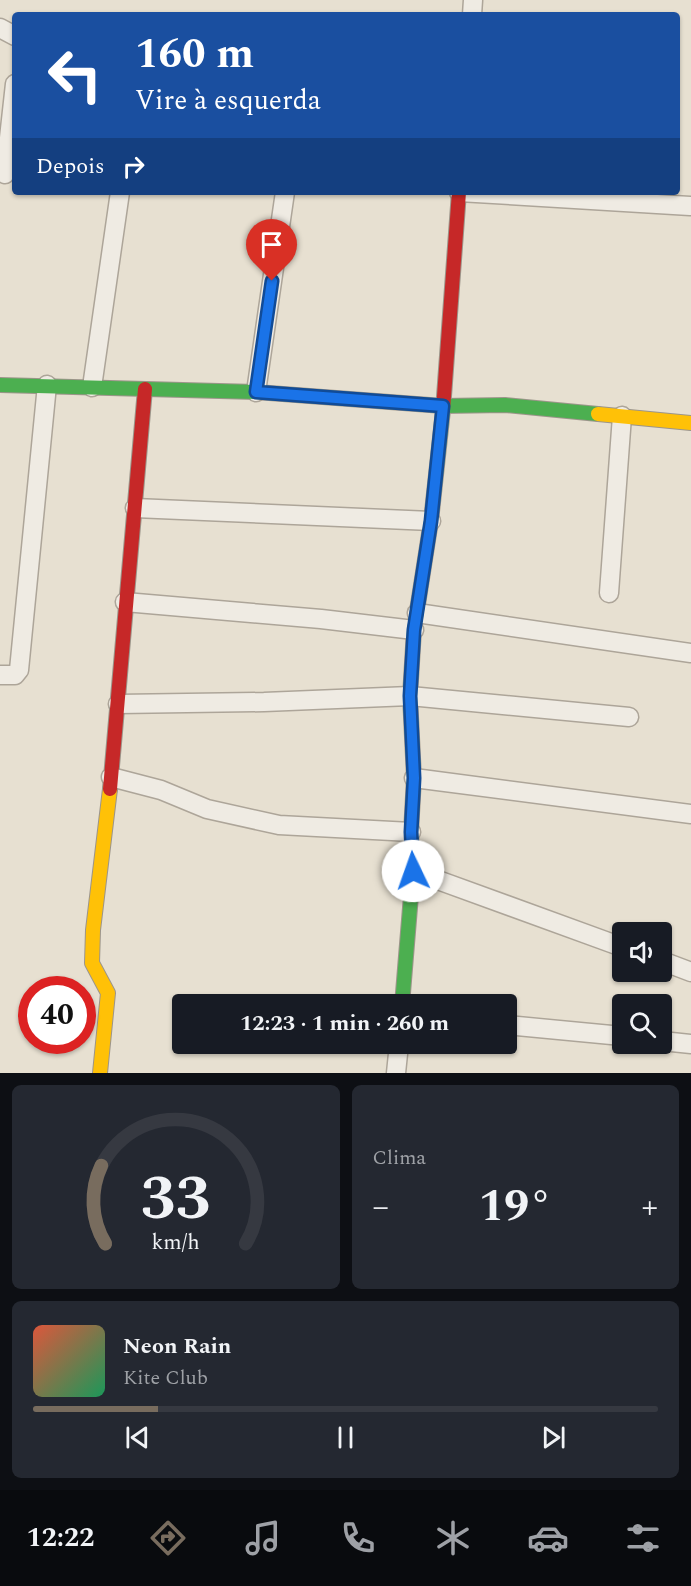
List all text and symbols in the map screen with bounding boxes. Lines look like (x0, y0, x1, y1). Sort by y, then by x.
text: 160 m (135, 23, 254, 86)
icon: left (36, 36, 114, 114)
text: Vire à esquerda (135, 80, 321, 122)
text: Depois (36, 150, 105, 183)
icon: right (117, 150, 150, 183)
pin (246, 219, 297, 281)
icon: arrive (255, 228, 288, 261)
position arrow (381, 839, 445, 903)
map controls (612, 922, 672, 1054)
button: sound (612, 922, 672, 982)
speed limit sign: 40 (18, 976, 96, 1054)
button: search (612, 994, 672, 1054)
text: 12:23 · 1 min · 260 m (240, 1007, 449, 1040)
text: Clima (373, 1143, 426, 1173)
text: 33 (141, 1152, 211, 1247)
text: 19° (479, 1172, 552, 1241)
text: − (373, 1182, 389, 1232)
text: + (642, 1182, 658, 1232)
text: km/h (152, 1226, 200, 1259)
text: Neon Rain (123, 1330, 231, 1363)
text: Kite Club (123, 1363, 208, 1393)
icon: previous (121, 1421, 154, 1454)
icon: pause (329, 1421, 362, 1454)
icon: next (537, 1421, 570, 1454)
text: 12:22 (27, 1517, 94, 1559)
icon: directions (147, 1517, 189, 1559)
icon: music (242, 1517, 284, 1559)
icon: phone (337, 1517, 379, 1559)
icon: climate (432, 1517, 474, 1559)
icon: car (527, 1517, 569, 1559)
icon: filters (622, 1517, 664, 1559)

